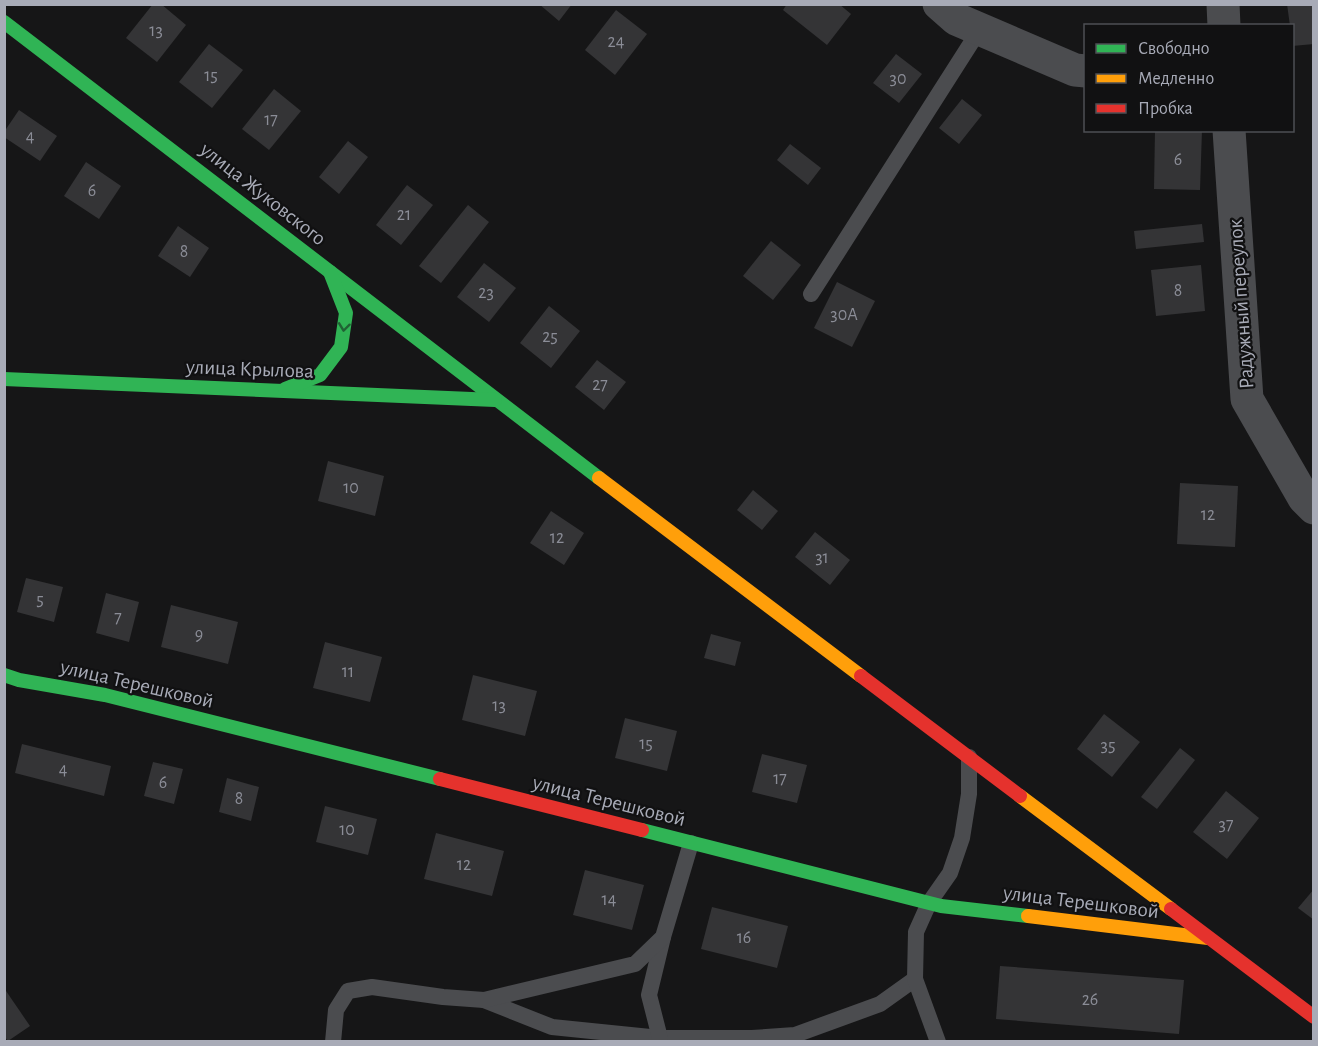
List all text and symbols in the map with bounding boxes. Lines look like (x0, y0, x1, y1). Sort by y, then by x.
house number: 13 (149, 22, 163, 40)
legend (1084, 24, 1294, 132)
house number: 24 (608, 33, 625, 51)
text: Свободно (1138, 39, 1210, 58)
house number: 15 (204, 67, 218, 85)
house number: 30 (890, 70, 906, 88)
text: Медленно (1138, 70, 1214, 88)
text: Пробка (1138, 99, 1193, 118)
house number: 17 (264, 111, 278, 129)
house number: 4 (26, 128, 35, 146)
street label: улица Жуковского (196, 138, 330, 249)
house number: 6 (1174, 151, 1182, 169)
house number: 6 (88, 182, 96, 200)
house number: 21 (397, 206, 411, 224)
street label: Радужный переулок (1225, 218, 1257, 390)
house number: 8 (180, 243, 188, 261)
house number: 8 (1174, 282, 1182, 300)
house number: 23 (478, 284, 494, 302)
house number: 30А (830, 306, 858, 324)
one-way arrow (338, 323, 351, 332)
house number: 25 (542, 328, 558, 346)
street label: улица Крылова (185, 356, 315, 382)
house number: 27 (592, 376, 608, 394)
house number: 10 (343, 479, 359, 497)
house number: 12 (1201, 506, 1215, 524)
house number: 12 (550, 529, 564, 547)
house number: 31 (815, 549, 829, 567)
house number: 5 (36, 591, 44, 609)
house number: 7 (114, 609, 122, 627)
house number: 9 (195, 626, 203, 644)
street label: улица Терешковой (57, 656, 216, 712)
house number: 11 (342, 663, 354, 681)
house number: 13 (492, 697, 506, 715)
house number: 15 (639, 735, 653, 753)
house number: 35 (1101, 737, 1115, 755)
house number: 4 (59, 761, 68, 779)
house number: 17 (773, 770, 787, 788)
street label: улица Терешковой (529, 772, 688, 830)
house number: 6 (159, 774, 167, 792)
house number: 8 (235, 790, 243, 808)
house number: 37 (1219, 816, 1233, 834)
house number: 10 (339, 821, 355, 839)
house number: 12 (457, 856, 471, 874)
street label: улица Терешковой (1001, 882, 1160, 922)
house number: 14 (602, 891, 617, 909)
house number: 16 (737, 929, 751, 947)
house number: 26 (1082, 991, 1098, 1009)

